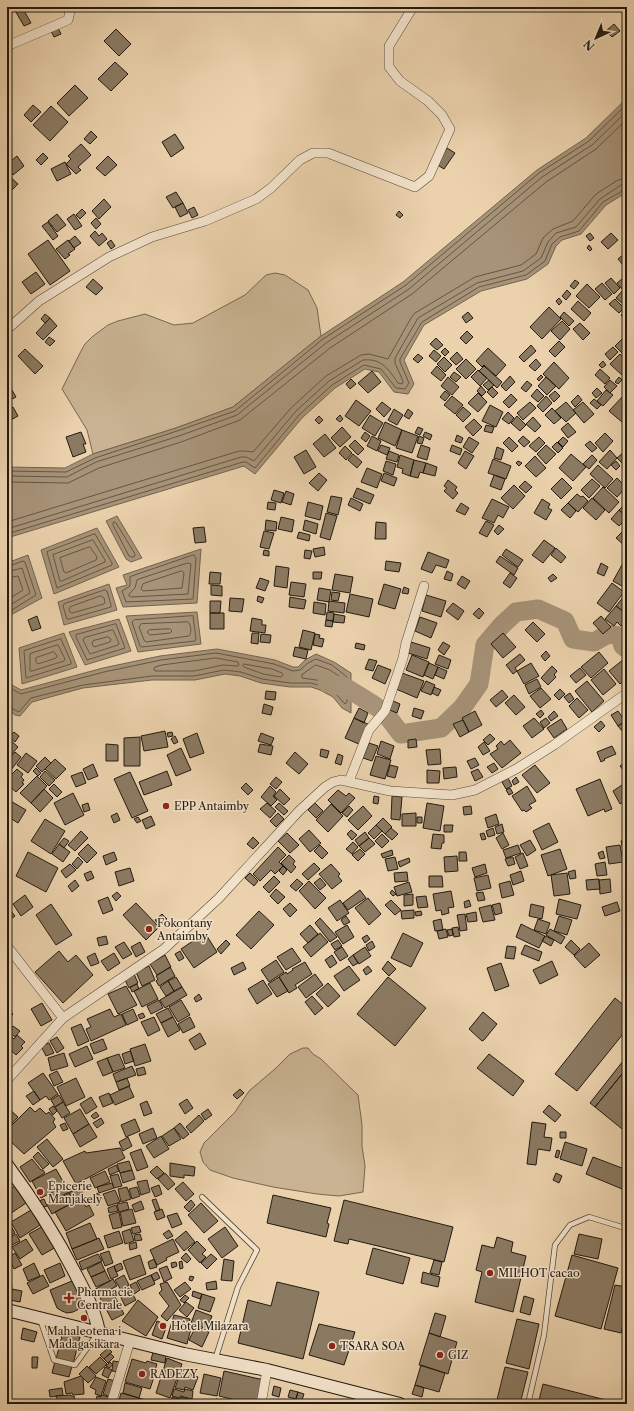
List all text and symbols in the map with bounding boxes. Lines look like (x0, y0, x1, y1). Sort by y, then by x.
north arrow (576, 18, 616, 58)
text: N (580, 37, 597, 54)
place label: EPP Antaimby (174, 799, 250, 813)
marker: EPP Antaimby (161, 801, 171, 811)
place label: Fokontany Antaimby (156, 916, 213, 943)
marker: Fokontany Antaimby (144, 924, 154, 934)
place label: Épicerie Manjakely (48, 1179, 103, 1206)
marker: Épicerie Manjakely (35, 1187, 45, 1197)
place label: MILHOT cacao (498, 1266, 580, 1280)
marker: MILHOT cacao (485, 1268, 495, 1278)
place label: Pharmacie Centrale (77, 1285, 133, 1312)
marker: Pharmacie Centrale (64, 1293, 74, 1303)
marker: Mahaleotena i Madagasikara (79, 1313, 89, 1323)
place label: Hôtel Milazara (171, 1319, 249, 1333)
marker: Hôtel Milazara (158, 1321, 168, 1331)
place label: Mahaleotena i Madagasikara (47, 1324, 122, 1351)
place label: TSARA SOA (340, 1339, 406, 1353)
marker: TSARA SOA (327, 1341, 337, 1351)
place label: GIZ (448, 1348, 468, 1362)
marker: GIZ (435, 1350, 445, 1360)
place label: RADEZY (150, 1367, 198, 1381)
marker: RADEZY (137, 1369, 147, 1379)

